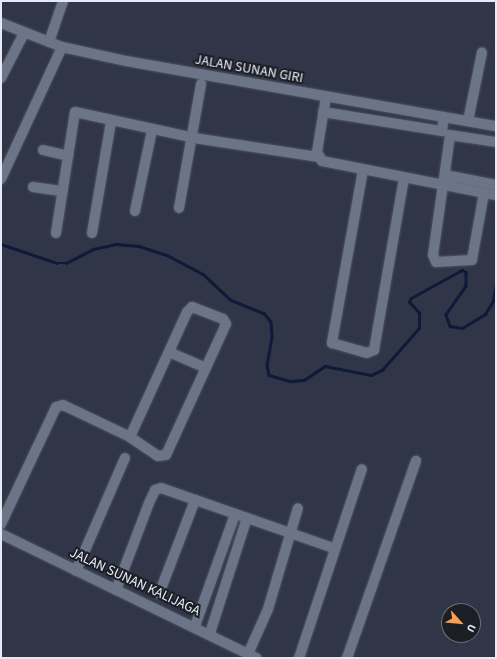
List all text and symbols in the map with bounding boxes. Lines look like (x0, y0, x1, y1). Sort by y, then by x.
street label: JALAN SUNAN GIRI (194, 51, 304, 87)
street label: JALAN SUNAN KALIJAGA (67, 544, 203, 620)
north arrow (441, 603, 481, 643)
text: U (463, 622, 480, 635)

